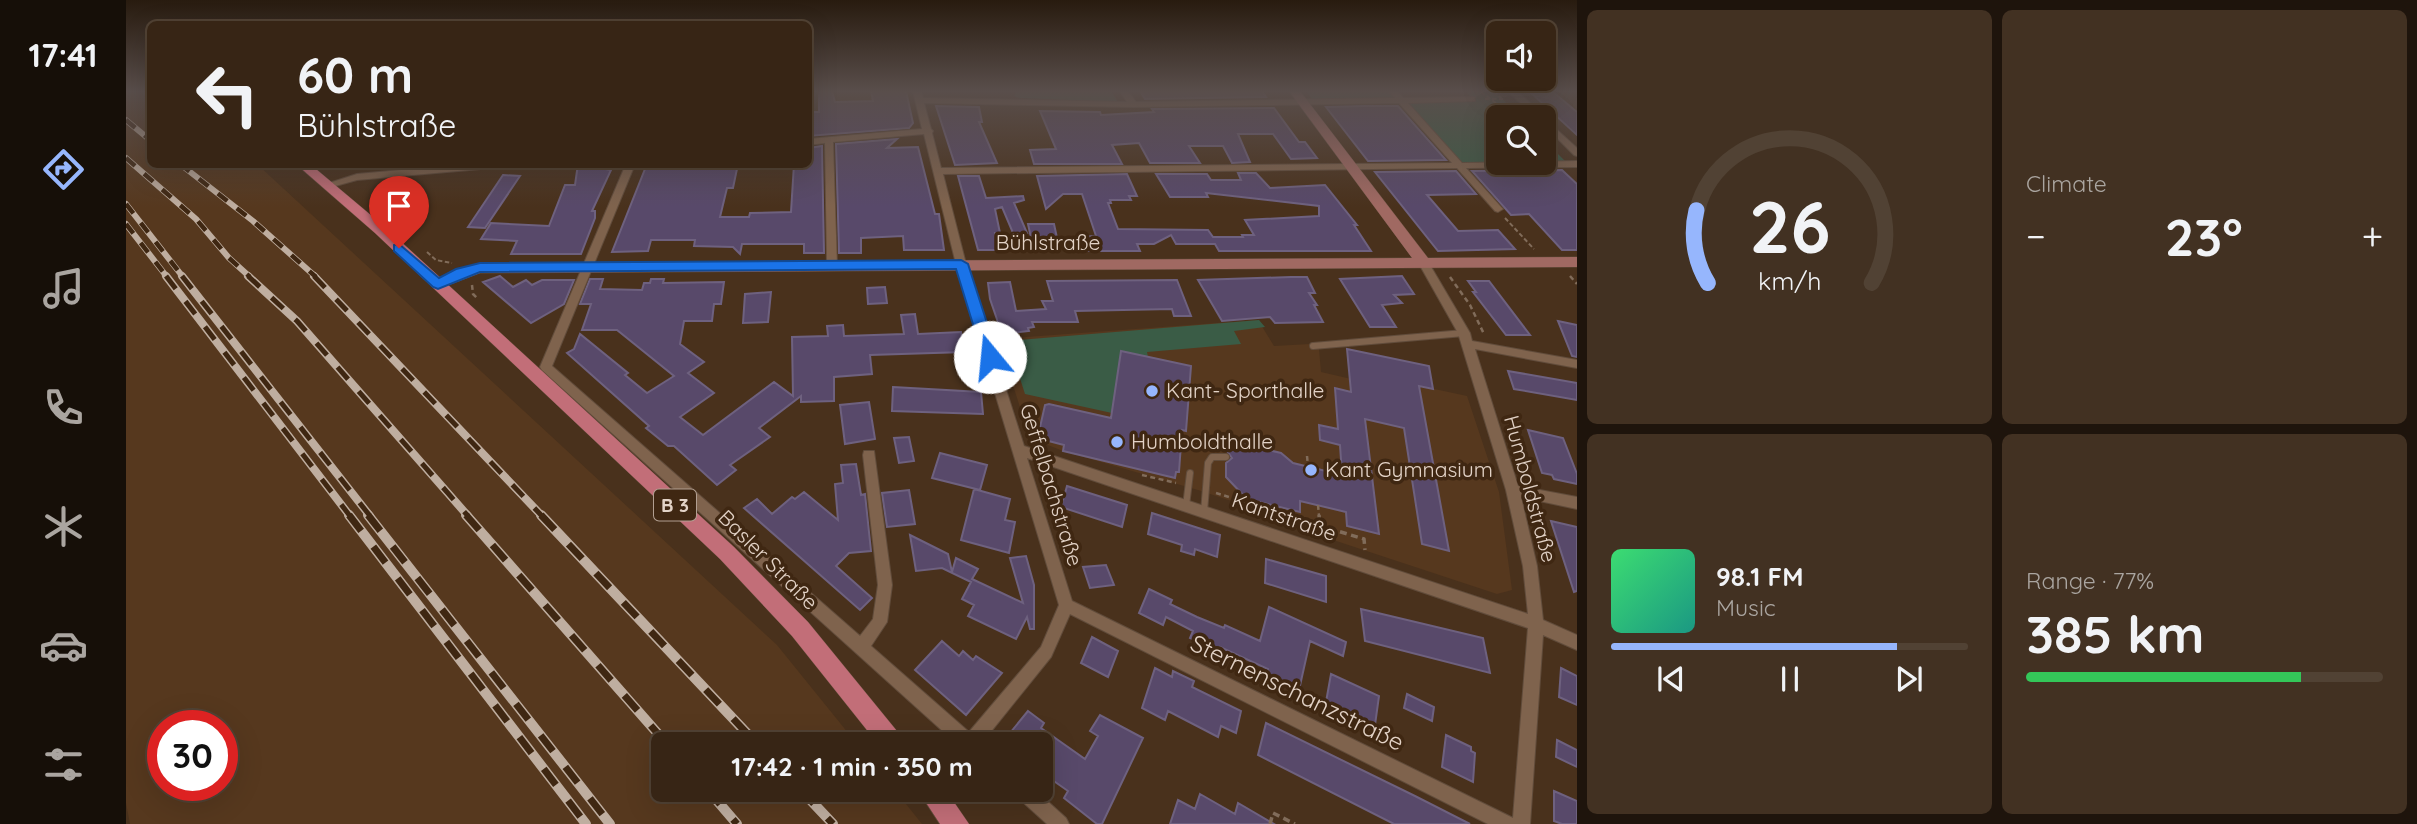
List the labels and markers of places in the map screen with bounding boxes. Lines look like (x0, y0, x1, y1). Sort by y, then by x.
pin (369, 176, 429, 248)
place label: Kant- Sporthalle (1166, 377, 1324, 403)
marker: Kant- Sporthalle (1144, 383, 1160, 399)
place label: Humboldthalle (1131, 428, 1273, 454)
marker: Humboldthalle (1109, 434, 1125, 450)
place label: Kant Gymnasium (1325, 456, 1493, 482)
marker: Kant Gymnasium (1303, 462, 1319, 478)

